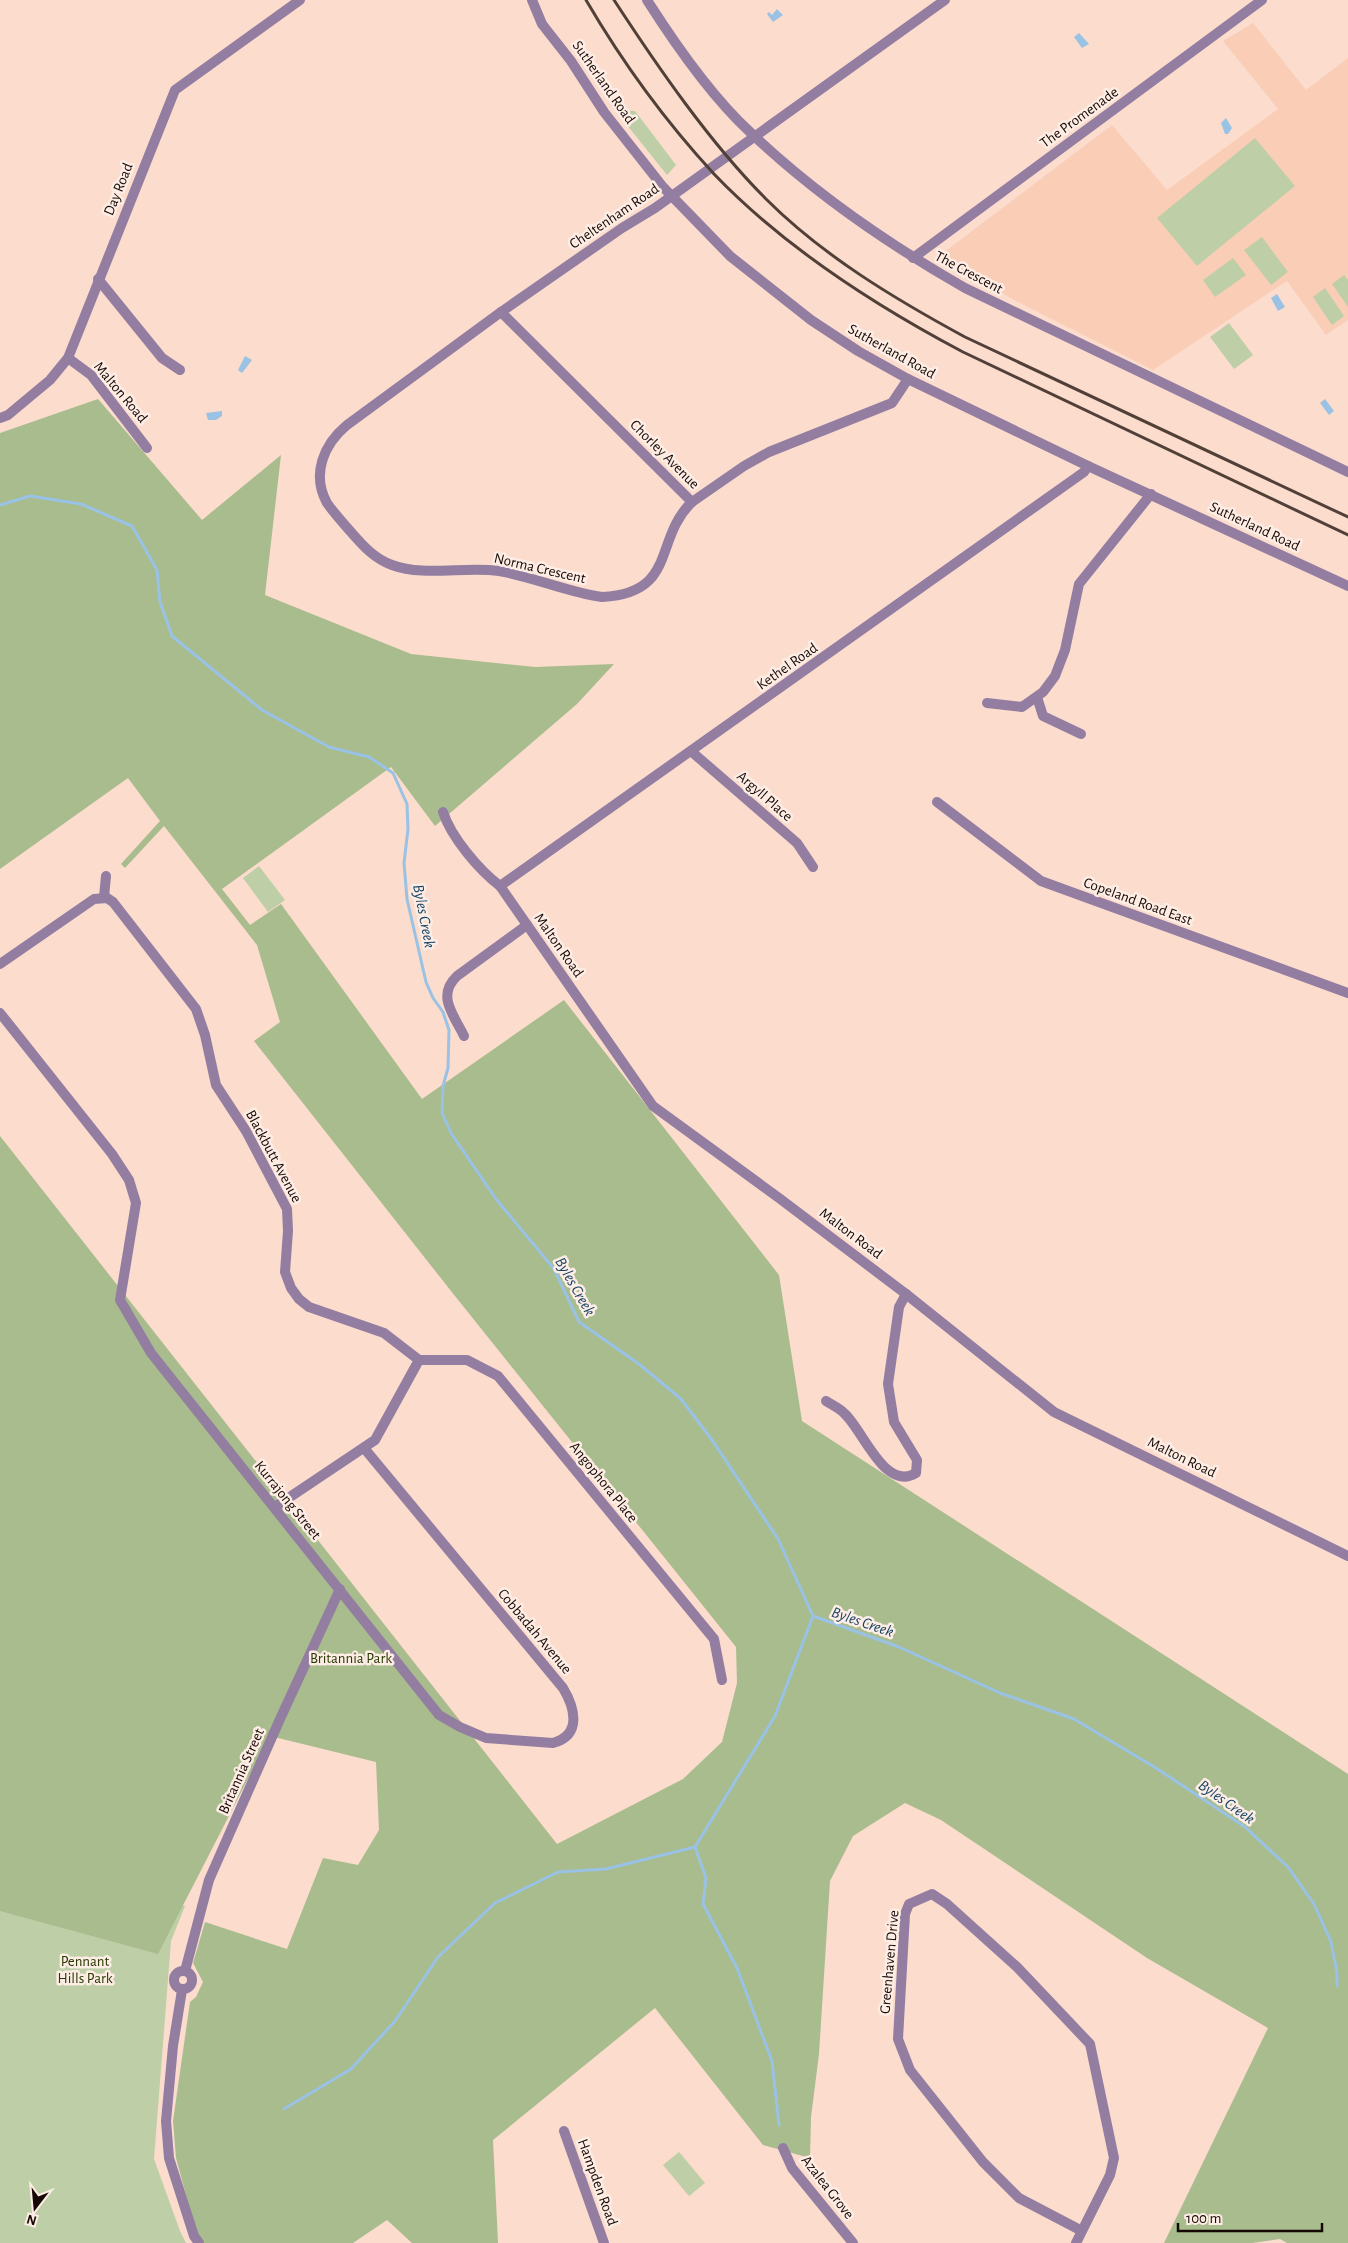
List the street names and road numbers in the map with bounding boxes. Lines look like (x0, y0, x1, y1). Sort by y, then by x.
street label: Sutherland Road (570, 38, 638, 127)
street label: The Promenade (1038, 84, 1121, 151)
street label: Day Road (101, 161, 136, 218)
street label: Cheltenham Road (567, 181, 662, 252)
street label: The Crescent (932, 248, 1005, 297)
street label: Sutherland Road (846, 321, 938, 382)
street label: Malton Road (91, 359, 150, 426)
street label: Chorley Avenue (627, 417, 702, 492)
street label: Sutherland Road (1207, 499, 1302, 554)
street label: Norma Crescent (493, 551, 587, 586)
street label: Kethel Road (754, 640, 821, 693)
street label: Argyll Place (734, 768, 795, 824)
street label: Copeland Road East (1082, 875, 1194, 928)
street label: Malton Road (531, 911, 586, 980)
street label: Blackbutt Avenue (243, 1107, 304, 1205)
street label: Malton Road (817, 1205, 885, 1262)
street label: Malton Road (1145, 1434, 1219, 1481)
street label: Angophora Place (567, 1439, 641, 1525)
street label: Kurrajong Street (252, 1458, 324, 1542)
street label: Cobbadah Avenue (495, 1586, 574, 1677)
street label: Britannia Street (216, 1726, 267, 1816)
street label: Greenhaven Drive (877, 1909, 902, 2015)
street label: Hampden Road (575, 2137, 620, 2228)
street label: Azalea Grove (798, 2153, 857, 2222)

